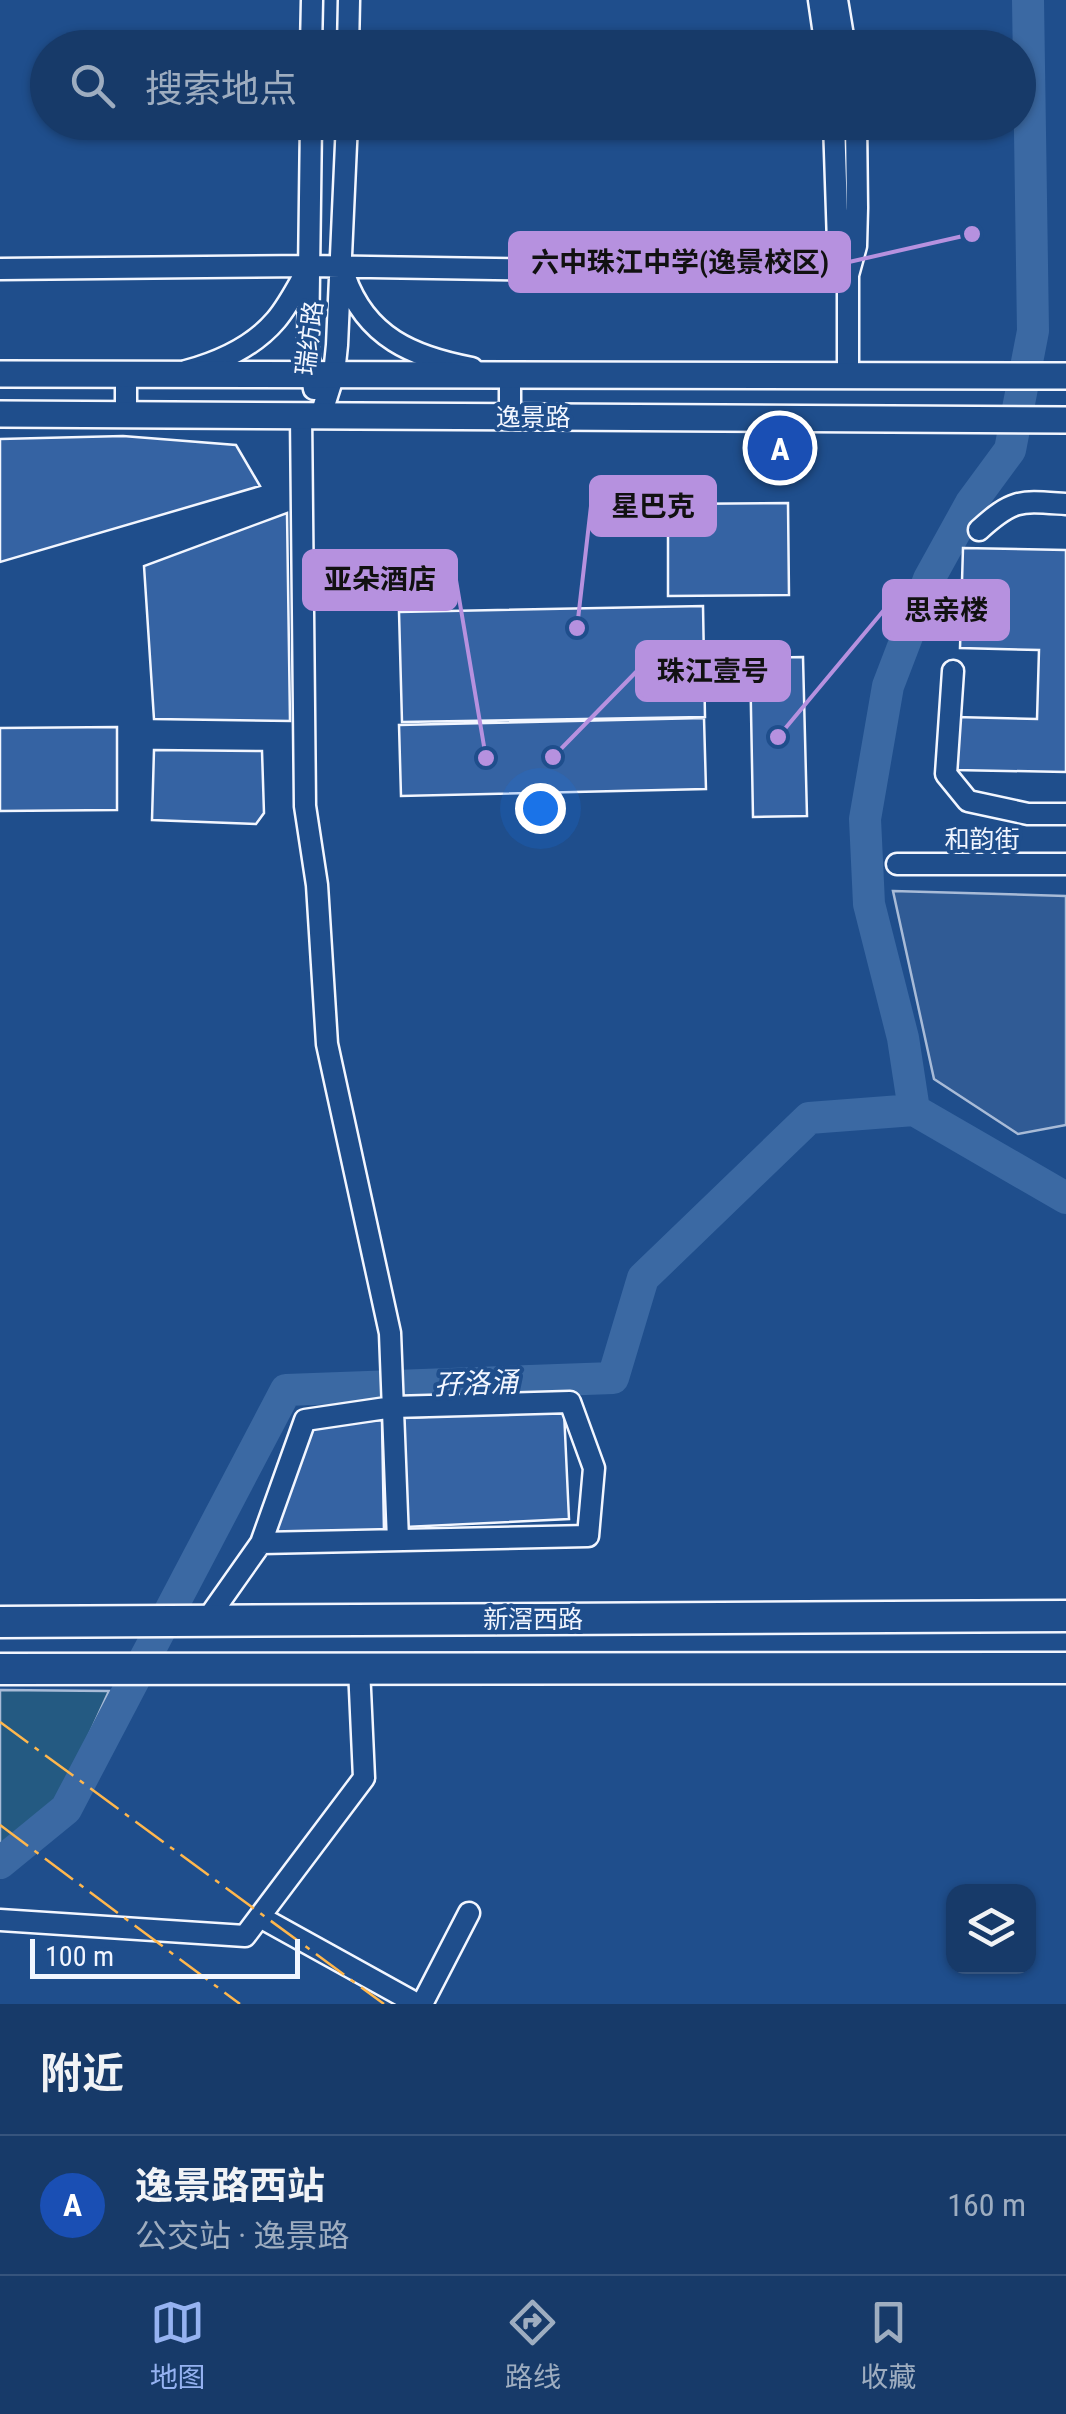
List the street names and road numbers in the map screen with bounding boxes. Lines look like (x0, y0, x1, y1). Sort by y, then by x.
street label: 瑞纺路 (291, 299, 328, 377)
street label: 逸景路 (495, 403, 571, 432)
street label: 和韵街 (944, 825, 1020, 854)
street label: 新滘西路 (483, 1605, 583, 1634)

